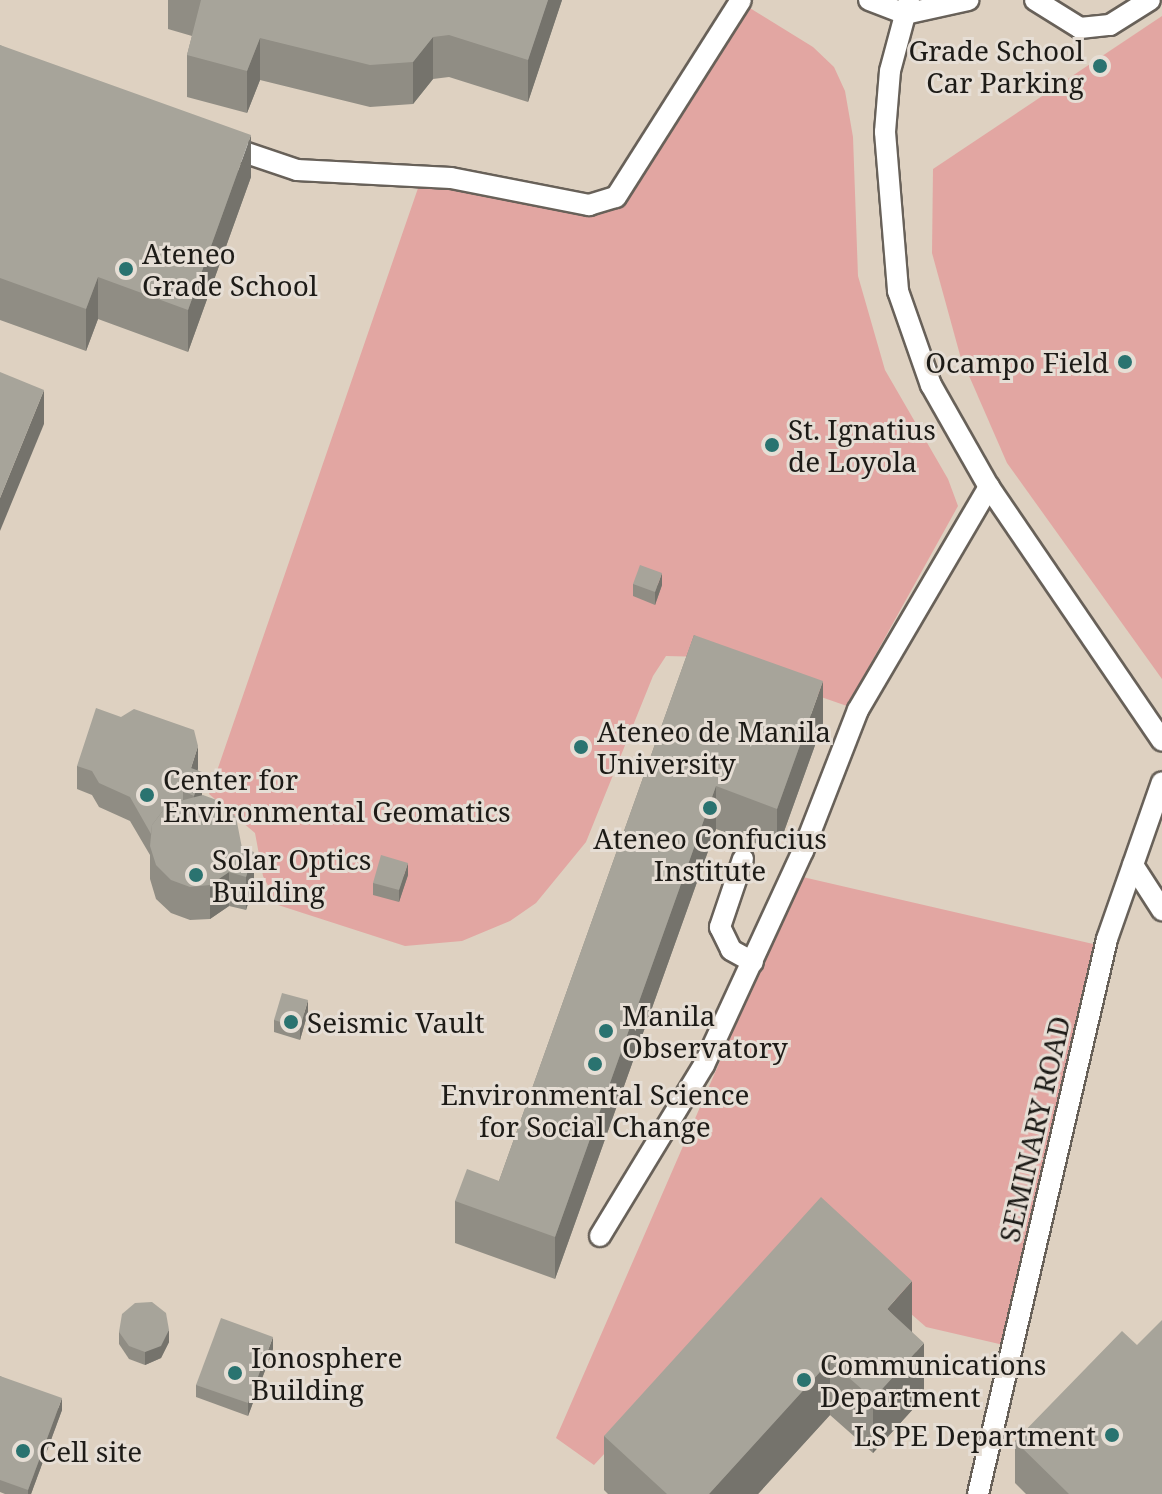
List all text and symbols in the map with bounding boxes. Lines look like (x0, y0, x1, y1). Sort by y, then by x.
place label: Grade School Car Parking (908, 33, 1084, 99)
marker: Grade School Car Parking (1091, 57, 1109, 75)
place label: Ateneo Grade School (142, 236, 318, 302)
marker: Ateneo Grade School (117, 260, 135, 278)
place label: Ocampo Field (925, 345, 1109, 379)
marker: Ocampo Field (1116, 353, 1134, 371)
place label: St. Ignatius de Loyola (788, 412, 936, 478)
marker: St. Ignatius de Loyola (763, 436, 781, 454)
place label: Ateneo de Manila University (597, 714, 831, 780)
marker: Ateneo de Manila University (572, 738, 590, 756)
place label: Center for Environmental Geomatics (163, 762, 511, 828)
marker: Center for Environmental Geomatics (138, 786, 156, 804)
marker: Ateneo Confucius Institute (701, 799, 719, 817)
place label: Ateneo Confucius Institute (593, 821, 827, 887)
place label: Solar Optics Building (212, 842, 371, 908)
marker: Solar Optics Building (187, 866, 205, 884)
place label: Manila Observatory (622, 998, 788, 1064)
place label: Seismic Vault (307, 1005, 485, 1039)
marker: Seismic Vault (282, 1013, 300, 1031)
street label: SEMINARY ROAD (992, 1013, 1076, 1245)
marker: Manila Observatory (597, 1022, 615, 1040)
marker: Environmental Science for Social Change (586, 1055, 604, 1073)
place label: Environmental Science for Social Change (441, 1077, 749, 1143)
place label: Ionosphere Building (251, 1340, 402, 1406)
place label: Communications Department (820, 1347, 1046, 1413)
marker: Ionosphere Building (226, 1364, 244, 1382)
marker: Communications Department (795, 1371, 813, 1389)
place label: LS PE Department (854, 1418, 1096, 1452)
marker: LS PE Department (1103, 1426, 1121, 1444)
place label: Cell site (39, 1434, 142, 1468)
marker: Cell site (14, 1442, 32, 1460)

